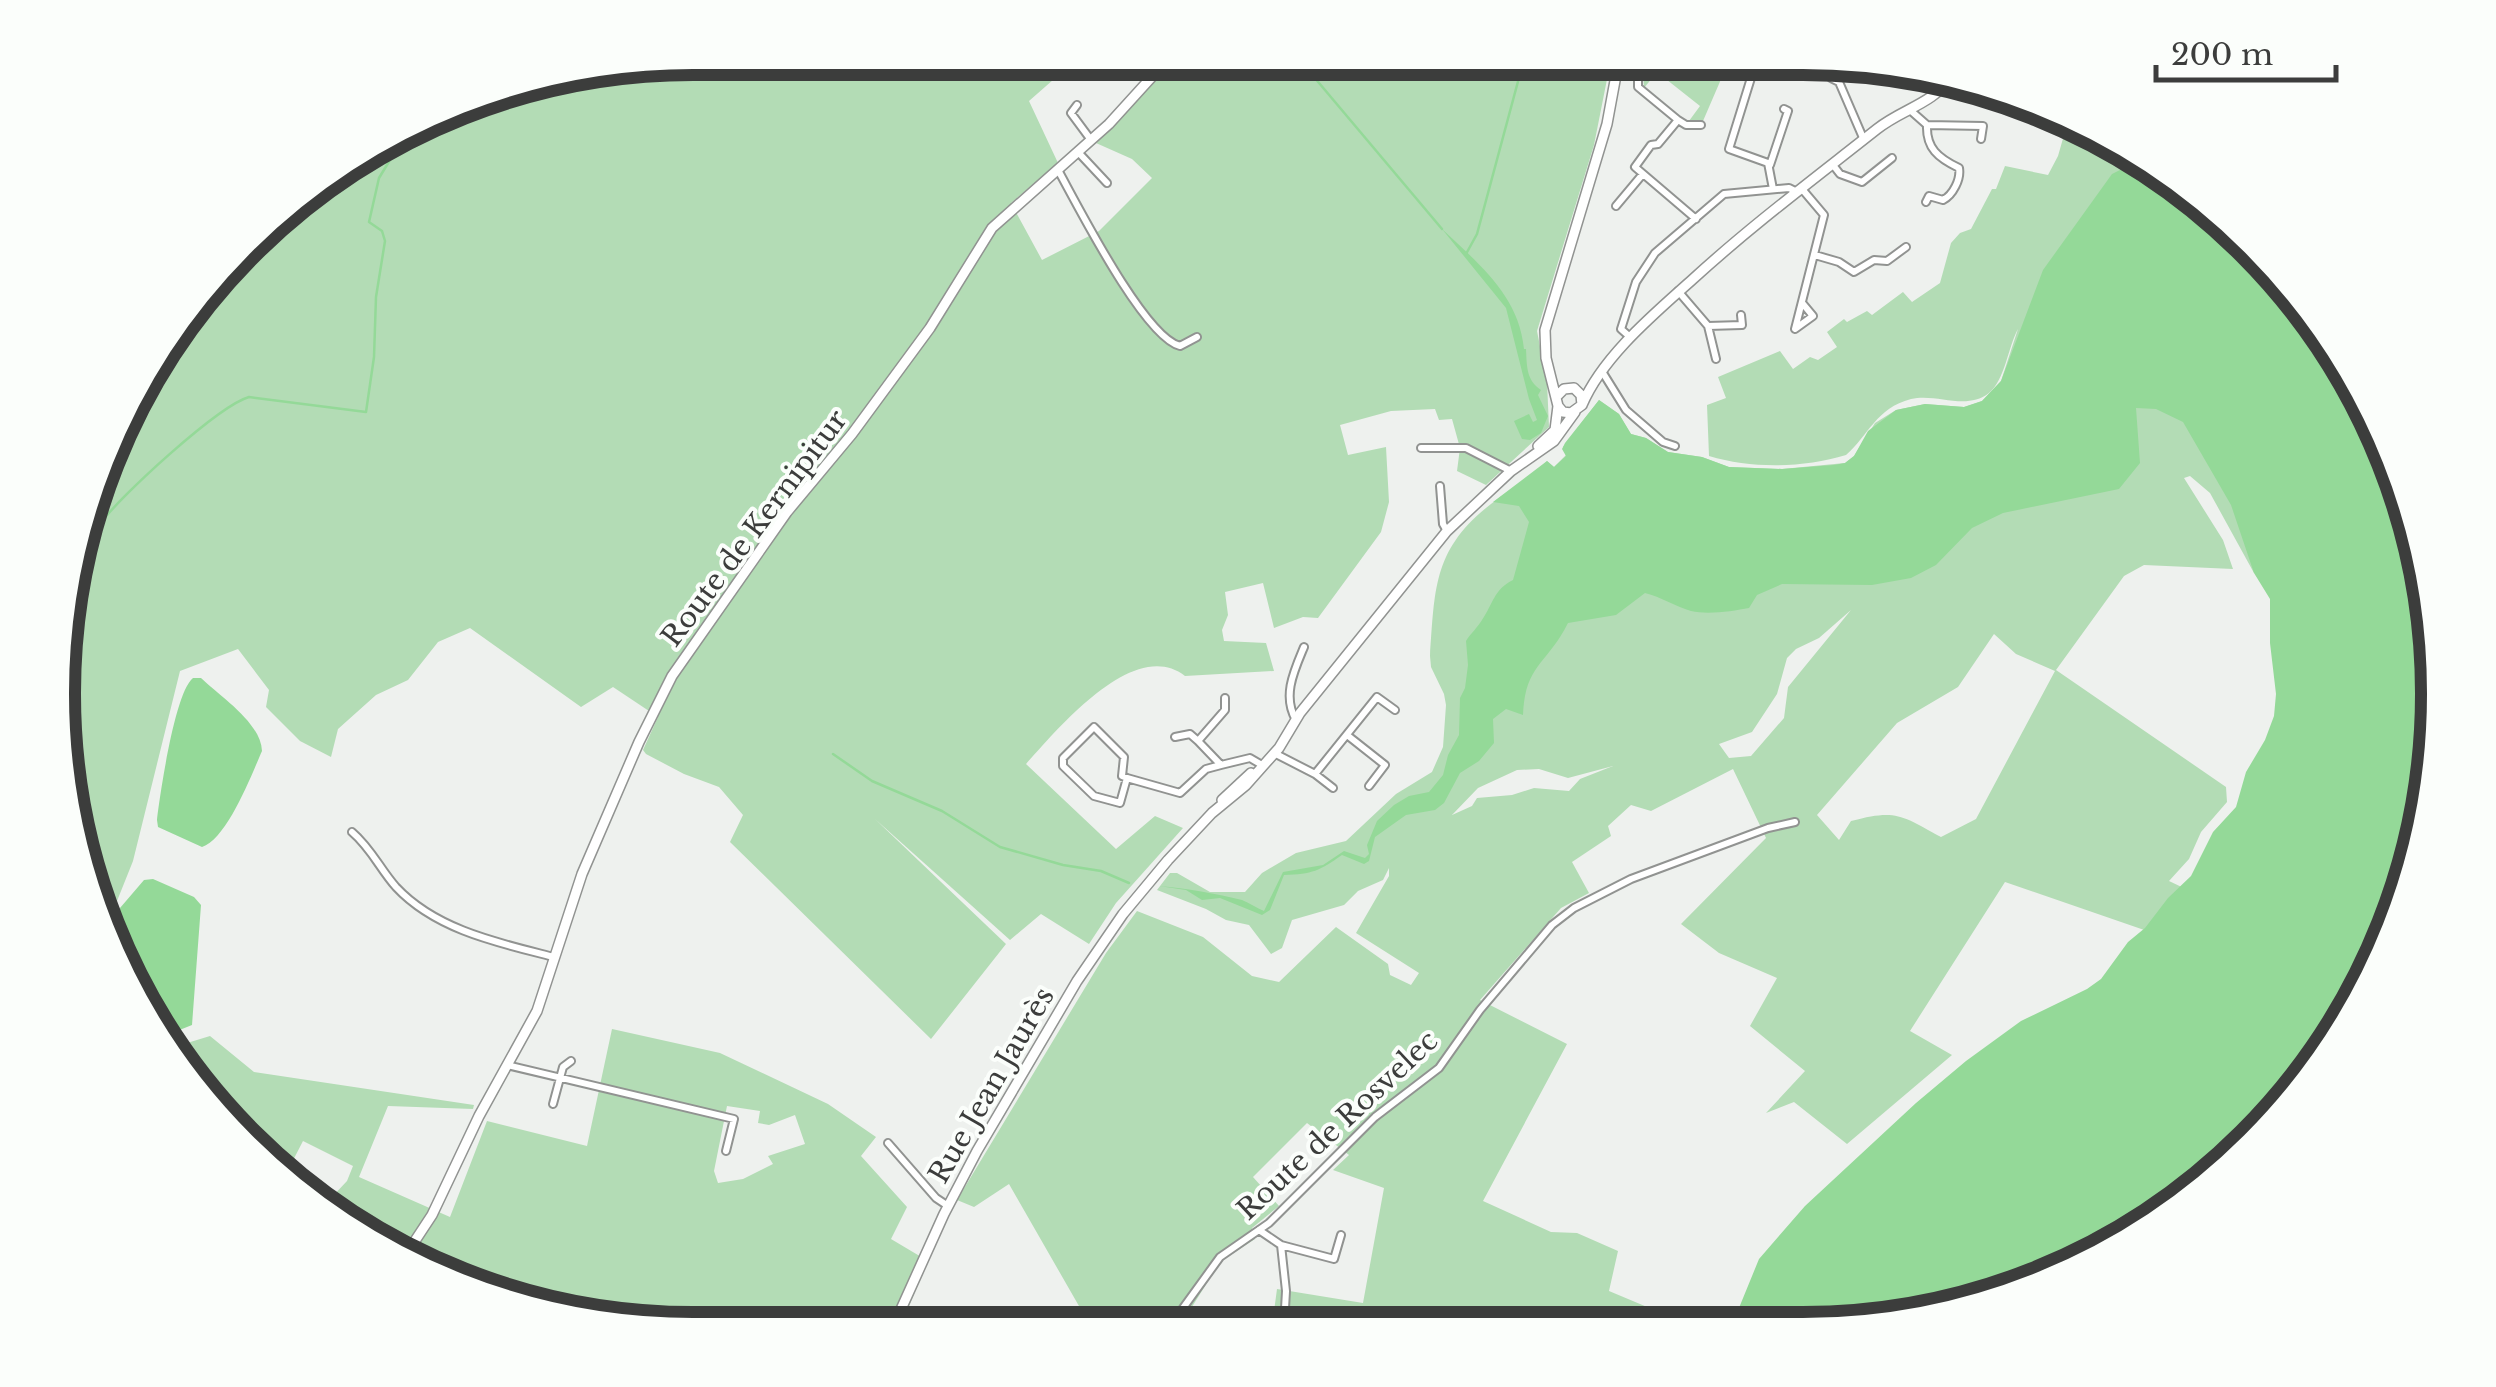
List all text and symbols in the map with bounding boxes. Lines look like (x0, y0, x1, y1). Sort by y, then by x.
scale bar (2156, 20, 2336, 82)
text: 200 m (2171, 36, 2273, 73)
street label: Route de Kernipitur (654, 403, 855, 654)
street label: Rue Jean Jaurès (921, 981, 1062, 1189)
street label: Route de Rosvelec (1230, 1023, 1445, 1227)

